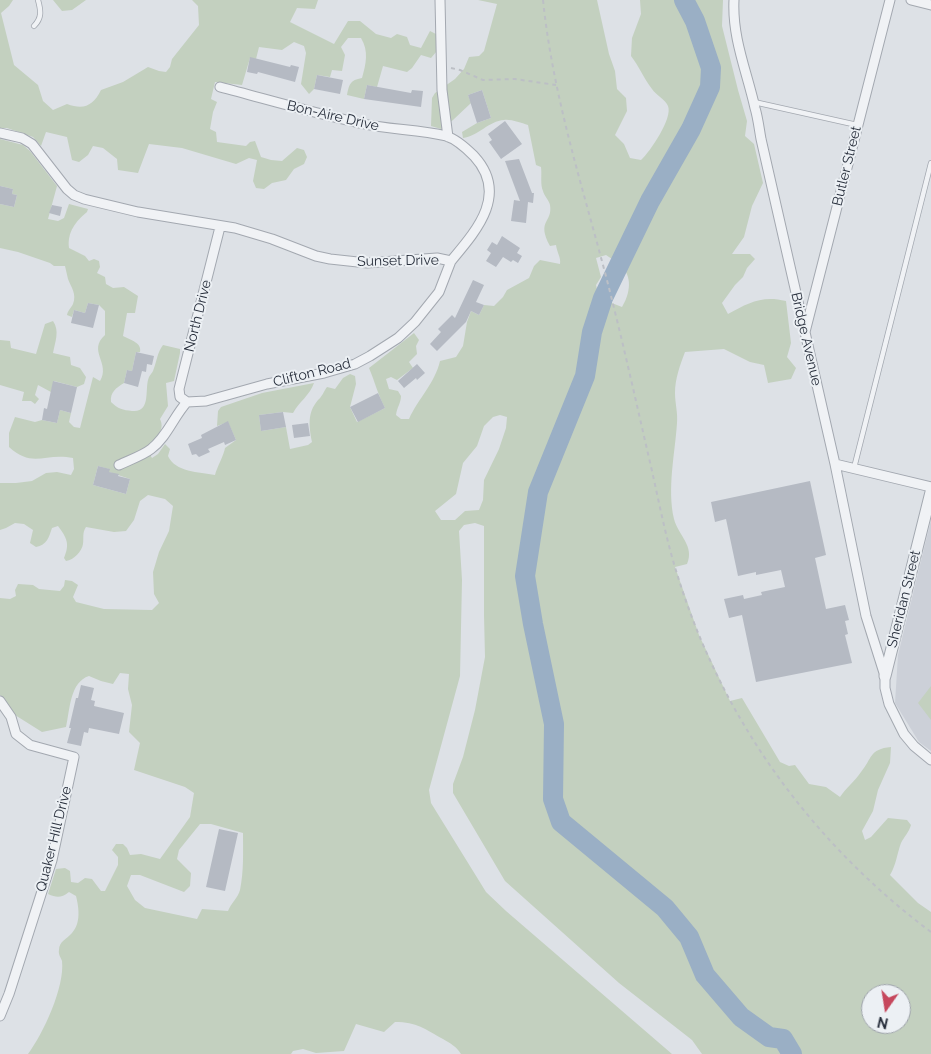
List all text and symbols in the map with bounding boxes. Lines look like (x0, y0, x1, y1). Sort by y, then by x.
street label: Bon-Aire Drive (285, 97, 381, 135)
street label: Butler Street (829, 124, 865, 208)
street label: Sunset Drive (357, 252, 439, 270)
street label: North Drive (181, 278, 215, 354)
street label: Bridge Avenue (787, 291, 825, 387)
street label: Clifton Road (271, 355, 353, 391)
street label: Sheridan Street (884, 549, 924, 649)
street label: Quaker Hill Drive (33, 784, 75, 894)
north arrow (861, 984, 911, 1034)
text: N (876, 1014, 890, 1032)

